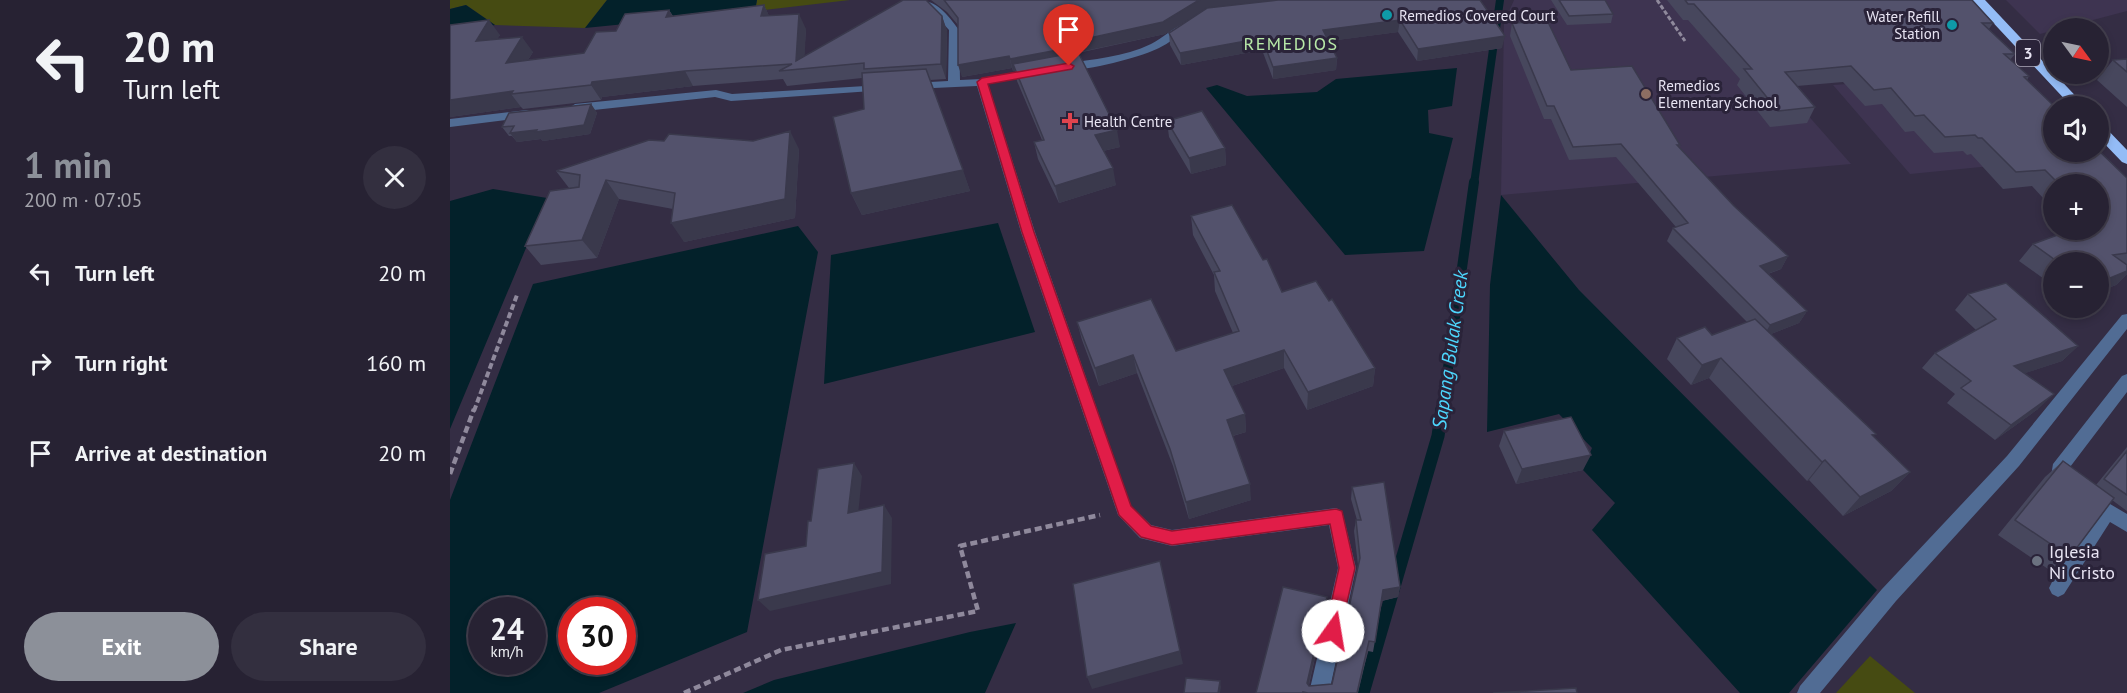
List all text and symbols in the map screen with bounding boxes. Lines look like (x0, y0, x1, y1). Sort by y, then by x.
pin (1043, 4, 1094, 66)
place label: Remedios Covered Court (1399, 6, 1555, 25)
place label: Water Refill Station (1866, 7, 1941, 43)
marker: Remedios Covered Court (1380, 8, 1394, 22)
icon: arrive (1052, 13, 1085, 46)
marker: Water Refill Station (1945, 18, 1959, 32)
north arrow (2043, 18, 2109, 84)
map controls (2043, 18, 2109, 318)
text: 20 m (123, 19, 215, 74)
icon: left (24, 24, 102, 102)
district label: REMEDIOS (1243, 32, 1339, 55)
road number: 3 (2016, 40, 2040, 66)
text: Turn left (123, 72, 220, 106)
place label: Remedios Elementary School (1658, 76, 1778, 112)
marker: Remedios Elementary School (1639, 87, 1653, 101)
button: sound (2043, 96, 2109, 162)
marker: Health Centre (1061, 112, 1079, 130)
place label: Health Centre (1084, 112, 1173, 131)
text: 1 min (24, 141, 112, 188)
button: close (363, 146, 426, 209)
button: + (2043, 174, 2109, 240)
text: 200 m · 07:05 (24, 187, 142, 213)
button: − (2043, 252, 2109, 318)
icon: left (24, 257, 57, 290)
text: Turn left (75, 259, 155, 287)
text: 20 m (378, 259, 426, 287)
water label: Sapang Bulak Creek (1426, 268, 1474, 431)
icon: right (24, 347, 57, 380)
text: Turn right (75, 349, 167, 377)
text: 160 m (366, 349, 426, 377)
icon: arrive (24, 437, 57, 470)
text: Arrive at destination (75, 439, 267, 467)
text: 20 m (378, 439, 426, 467)
place label: Iglesia Ni Cristo (2049, 540, 2115, 584)
marker: Iglesia Ni Cristo (2030, 554, 2044, 568)
speed limit sign: 30 (558, 597, 636, 675)
position arrow (1301, 599, 1365, 663)
text: 24 (490, 609, 524, 648)
button: Exit (24, 612, 219, 681)
button: Share (231, 612, 426, 681)
text: km/h (491, 642, 523, 661)

